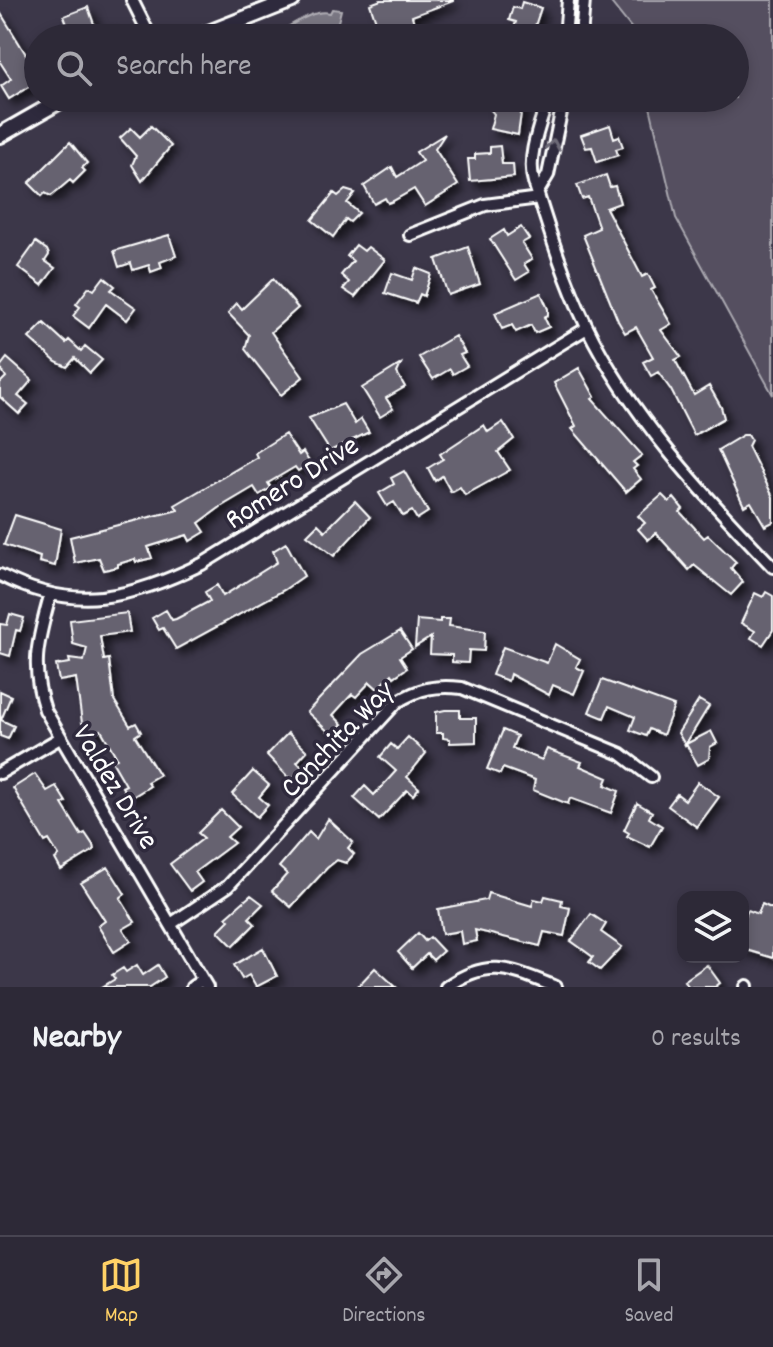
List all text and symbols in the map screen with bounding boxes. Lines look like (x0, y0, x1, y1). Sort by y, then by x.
search box (24, 24, 749, 112)
icon: search (52, 46, 96, 90)
text: Search here (116, 47, 252, 90)
one-way arrow (544, 138, 561, 152)
street label: Romero Drive (218, 427, 369, 543)
street label: Conchita Way (272, 672, 407, 810)
street label: Valdez Drive (59, 718, 167, 859)
map controls (677, 891, 749, 963)
button: layers (677, 891, 749, 963)
text: Nearby (32, 1015, 121, 1064)
text: 0 results (651, 1021, 741, 1058)
tab: Map (99, 1253, 143, 1332)
tab: Directions (342, 1253, 426, 1332)
tab: Saved (624, 1253, 674, 1332)

